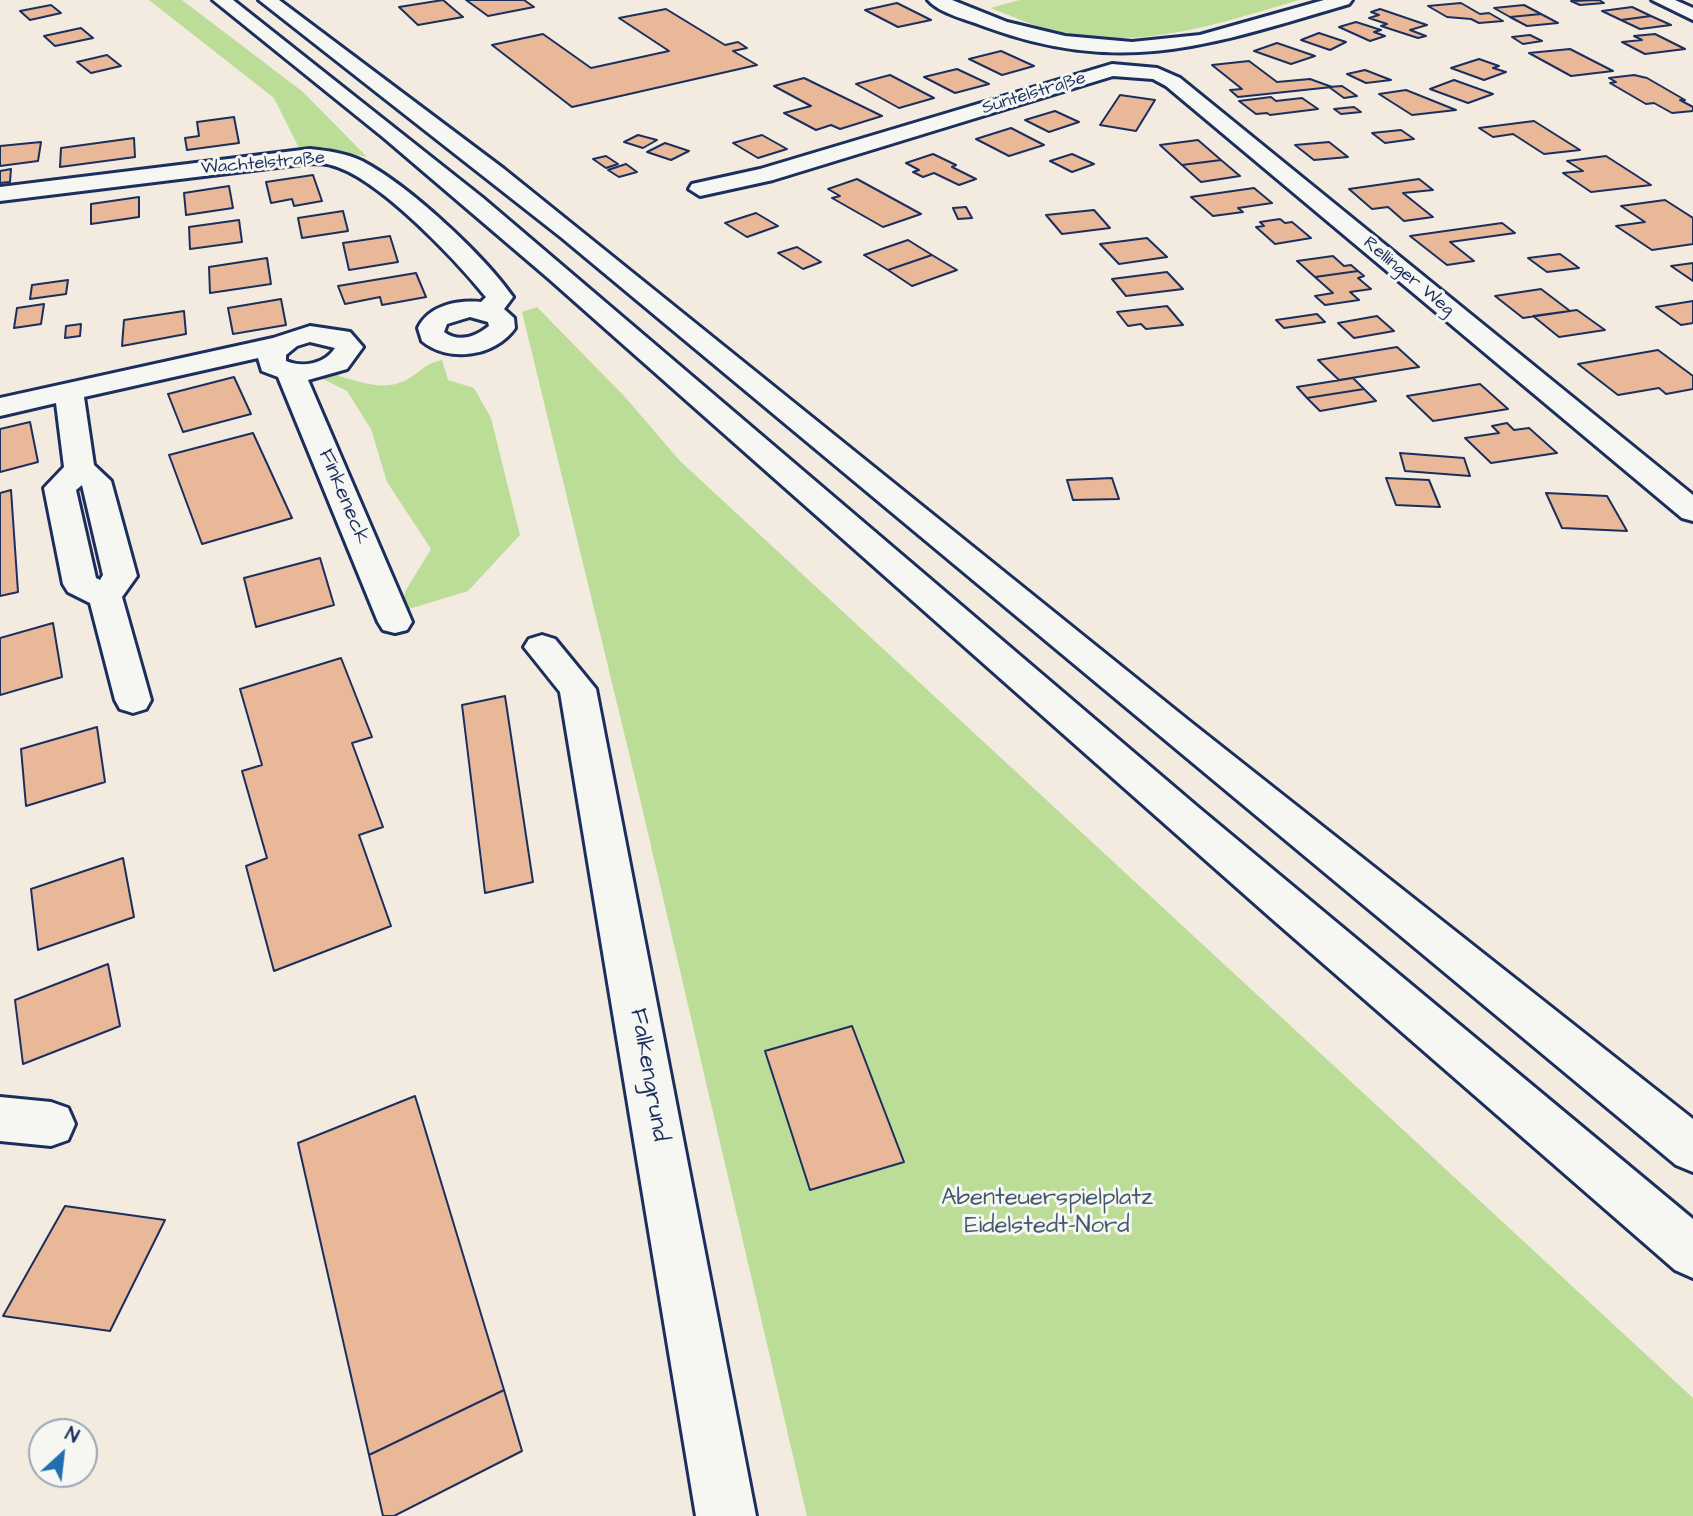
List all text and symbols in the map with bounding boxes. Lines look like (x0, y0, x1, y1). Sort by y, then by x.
street label: Süntelstraße (979, 68, 1089, 120)
street label: Wachtelstraße (200, 148, 326, 180)
street label: Rellinger Weg (1358, 233, 1458, 321)
street label: Finkeneck (312, 446, 374, 548)
street label: Falkengrund (622, 1006, 674, 1144)
park label: Abenteuerspielplatz Eidelstedt-Nord (941, 1185, 1153, 1241)
north arrow (28, 1418, 98, 1488)
text: N (60, 1421, 83, 1450)

